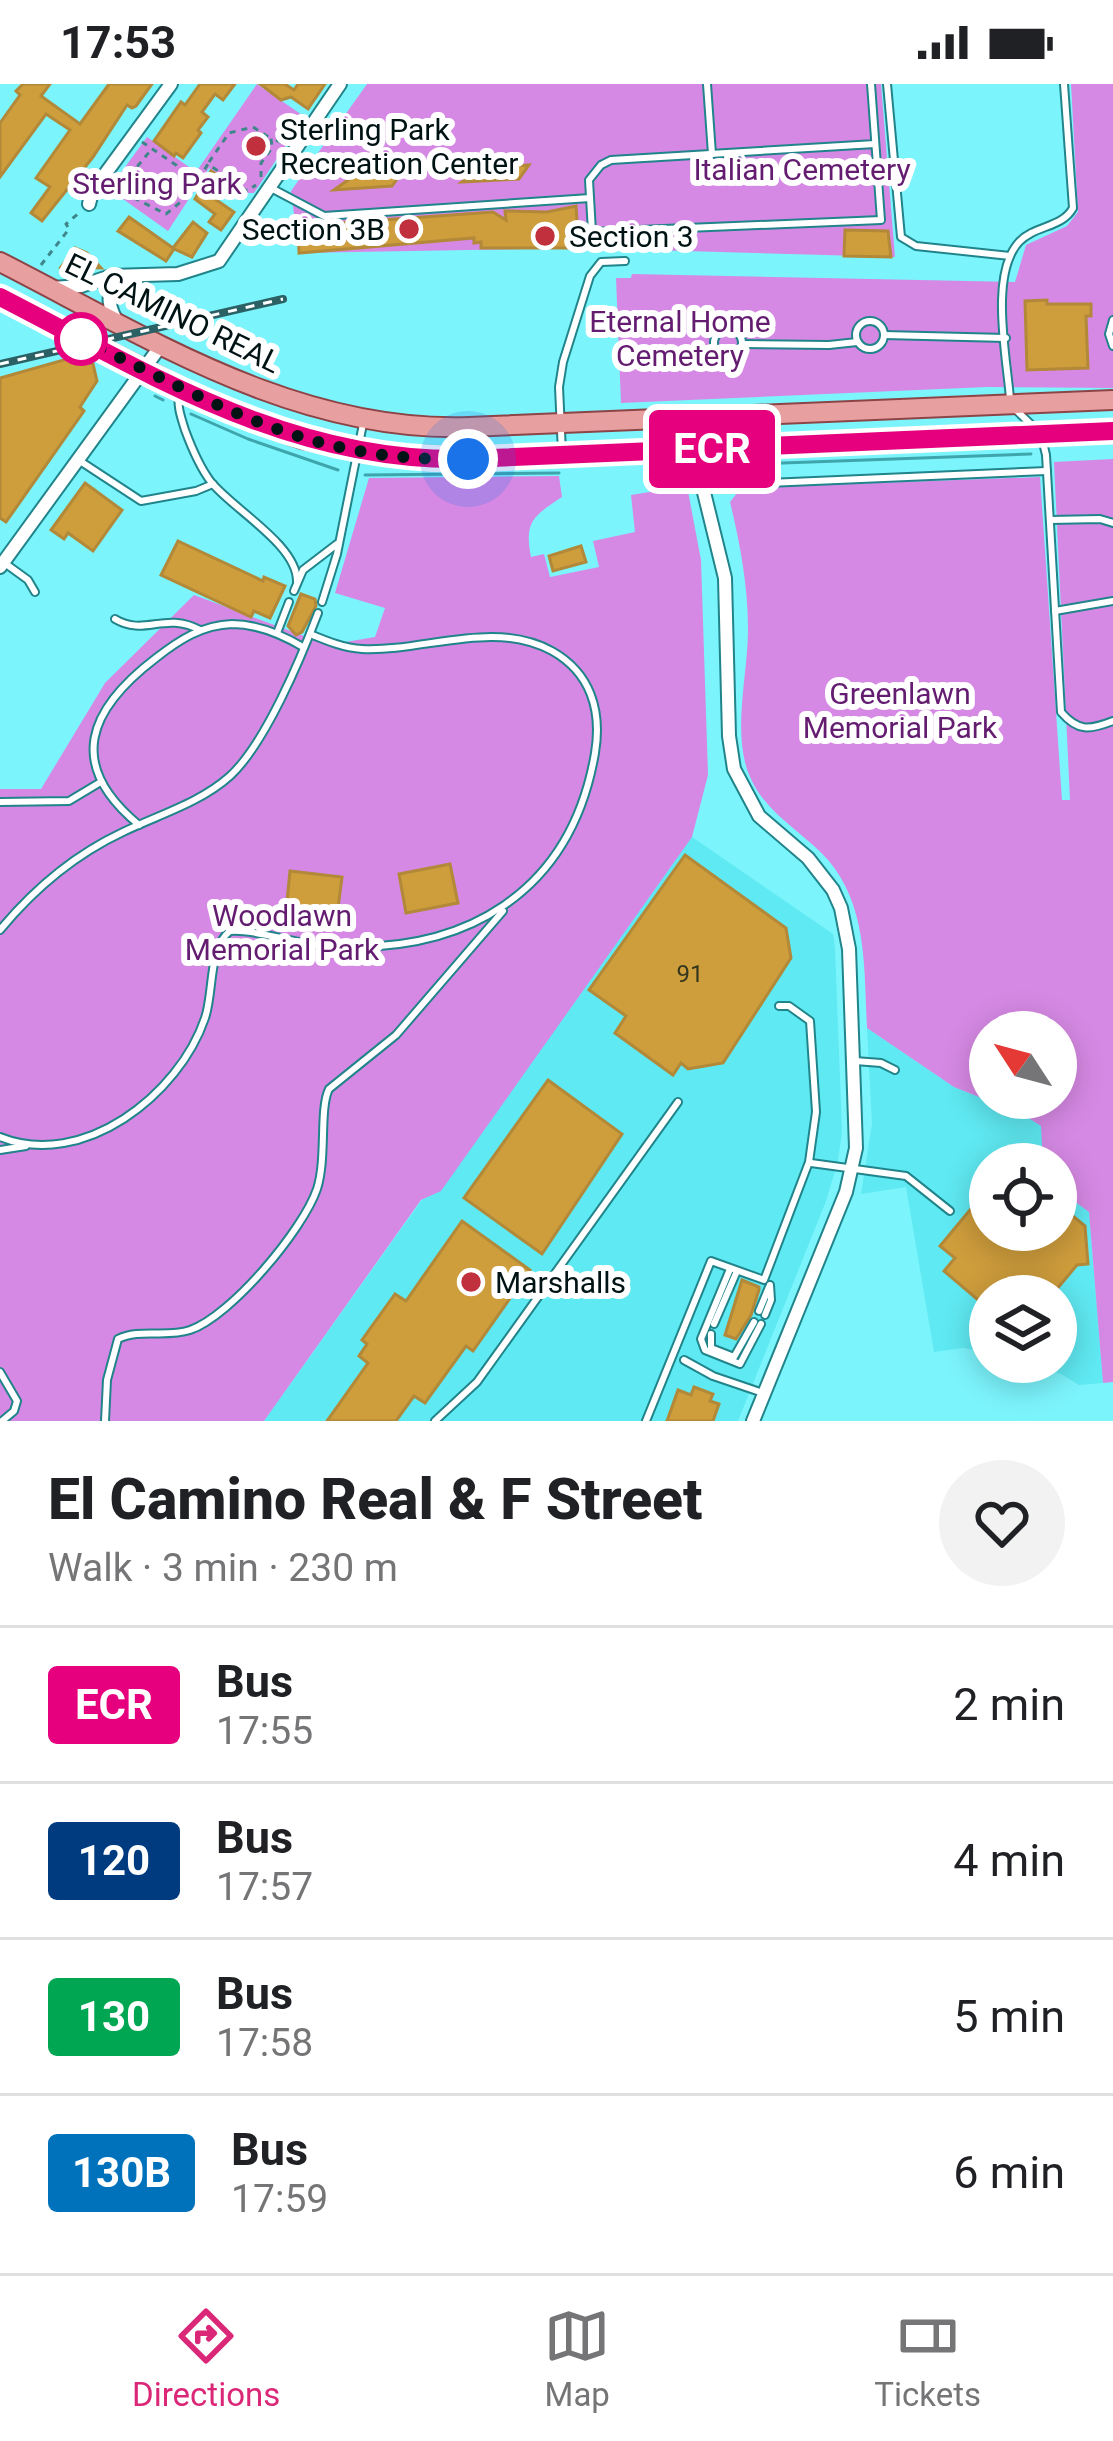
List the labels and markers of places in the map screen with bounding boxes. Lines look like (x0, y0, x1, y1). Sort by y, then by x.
place label: Sterling Park Recreation Center (280, 112, 518, 181)
marker: Sterling Park Recreation Center (243, 133, 269, 159)
place label: Section 3B (242, 212, 385, 247)
marker: Section 3B (396, 216, 422, 242)
place label: Section 3 (569, 219, 694, 254)
marker: Section 3 (532, 223, 558, 249)
unlabelled marker (56, 314, 106, 364)
place label: Marshalls (495, 1265, 626, 1300)
marker: Marshalls (458, 1269, 484, 1295)

